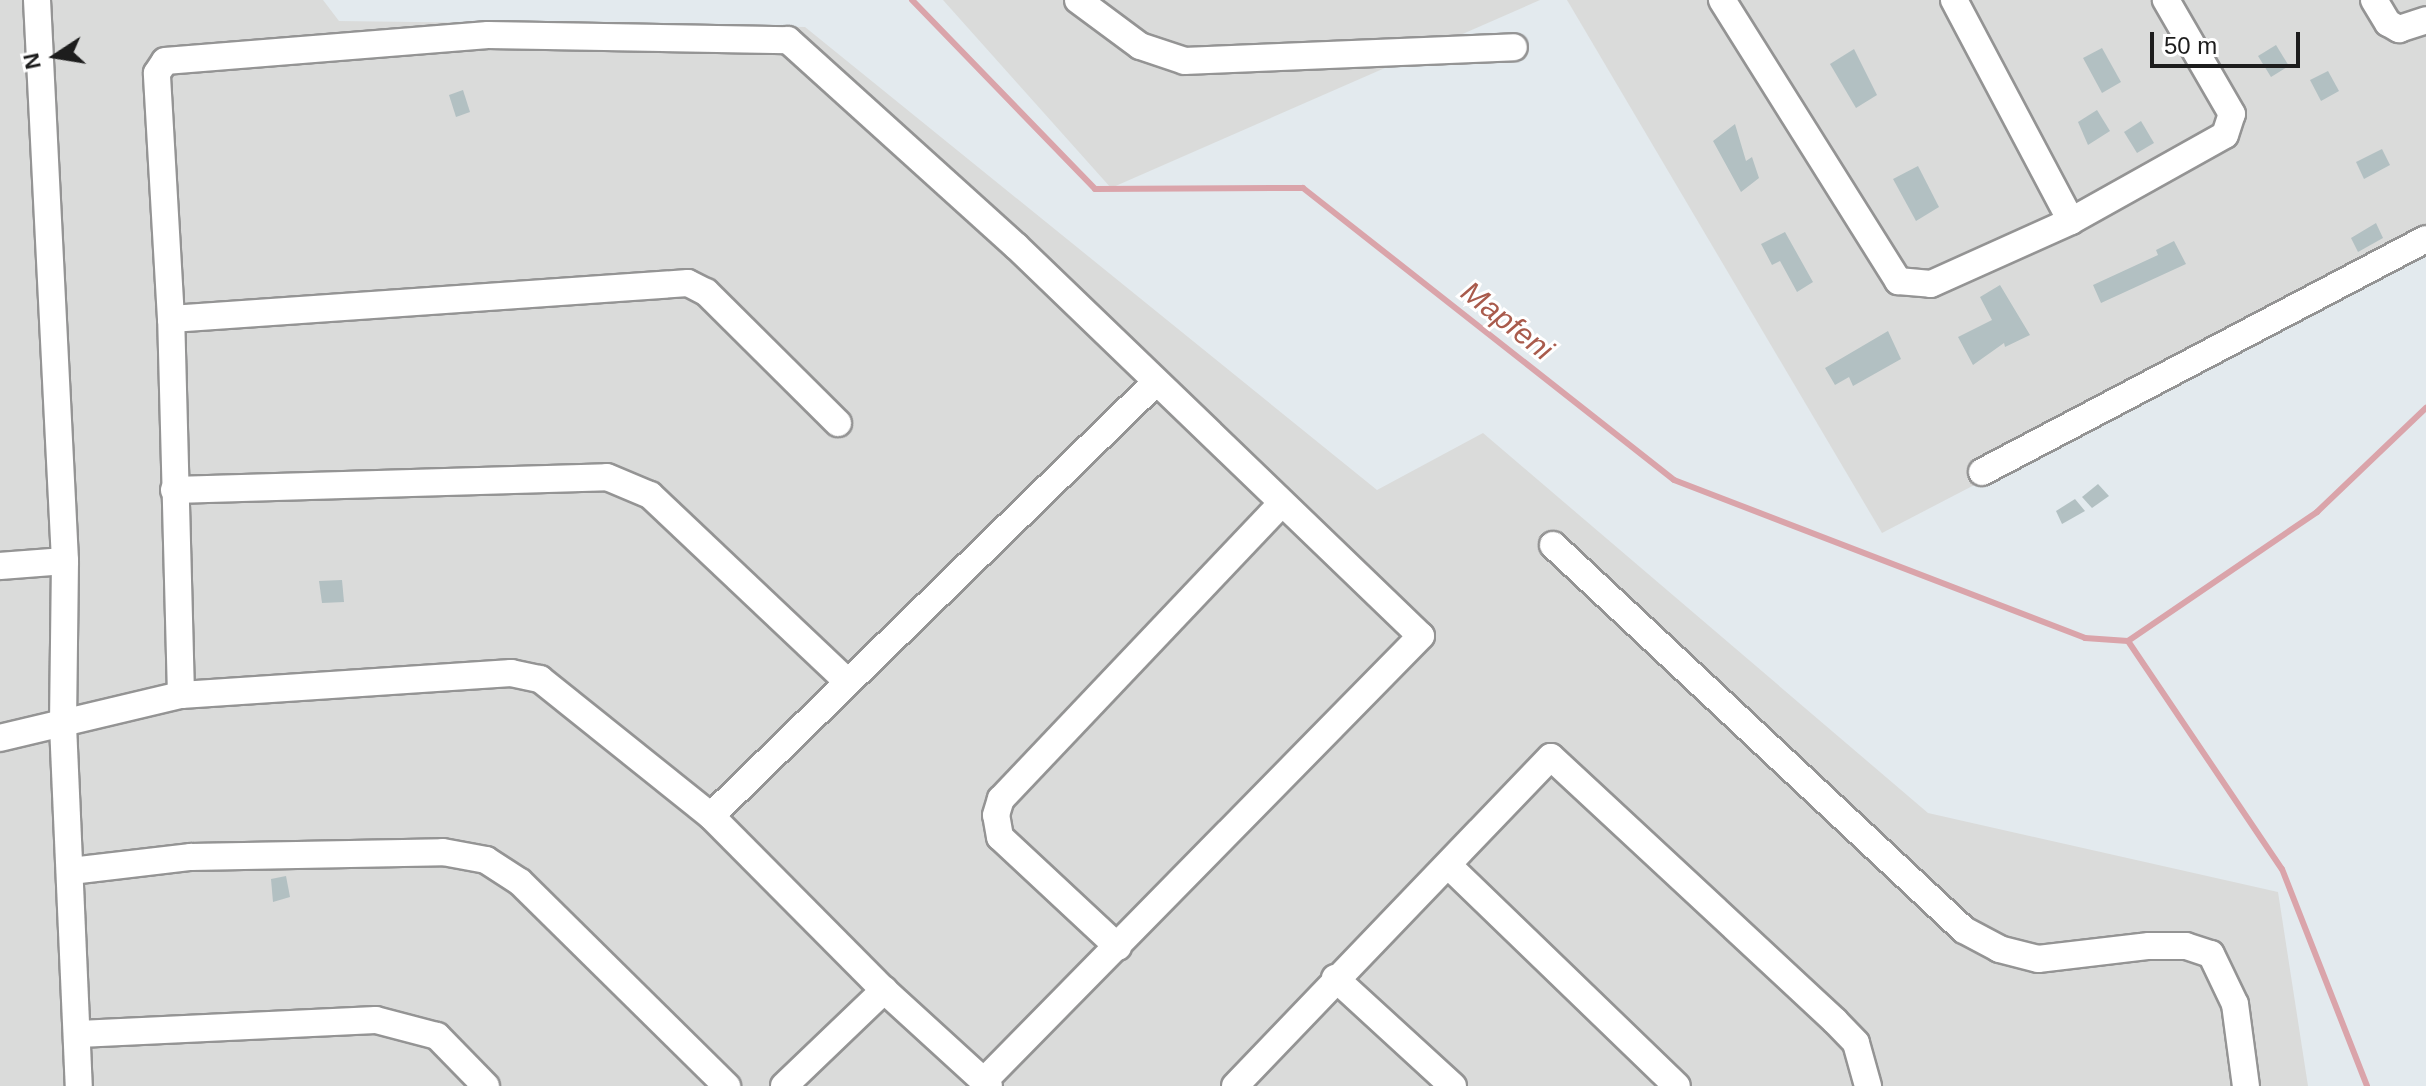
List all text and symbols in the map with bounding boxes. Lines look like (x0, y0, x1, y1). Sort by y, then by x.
north arrow (16, 16, 96, 96)
scale bar (2154, 16, 2304, 66)
text: 50 m (2164, 32, 2217, 59)
text: N (18, 51, 46, 71)
water label: Mapfeni (1454, 274, 1560, 368)

